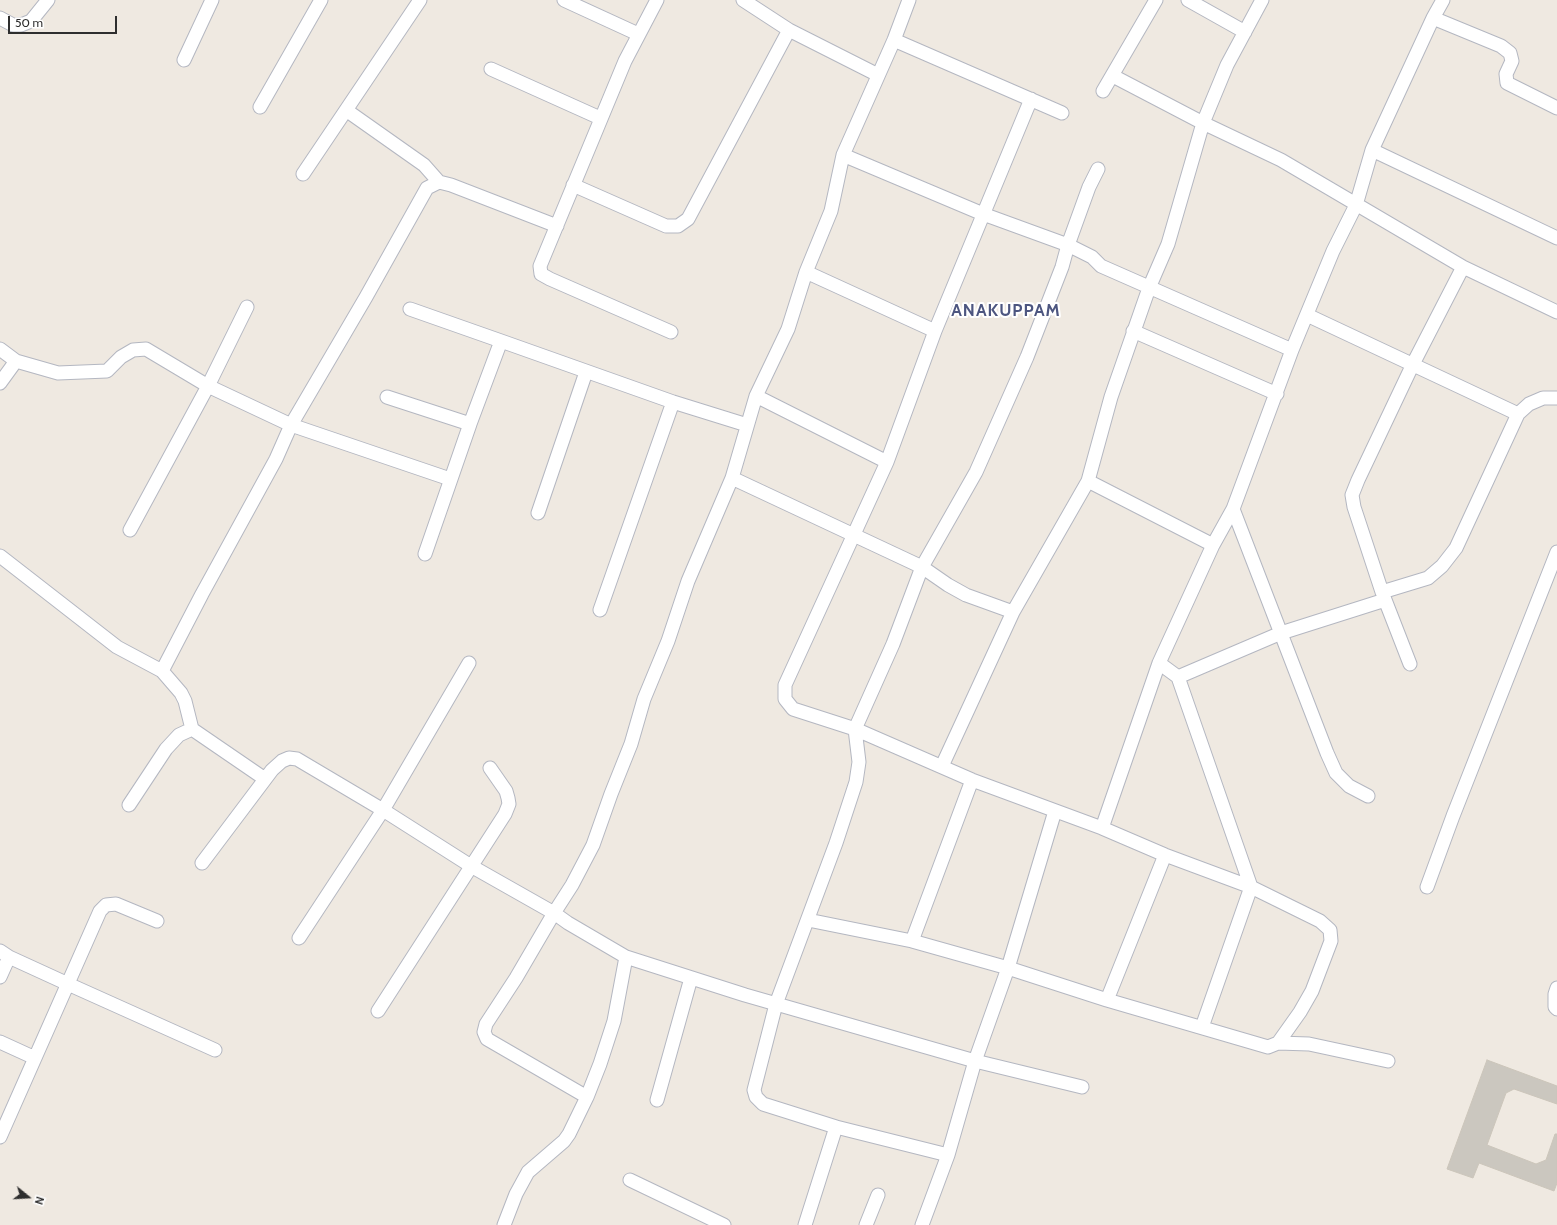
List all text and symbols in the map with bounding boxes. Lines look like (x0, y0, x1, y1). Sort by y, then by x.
scale bar (10, 8, 119, 34)
text: 50 m (15, 15, 43, 30)
district label: ANAKUPPAM (951, 301, 1061, 321)
north arrow (8, 1177, 48, 1217)
text: N (32, 1195, 47, 1207)

